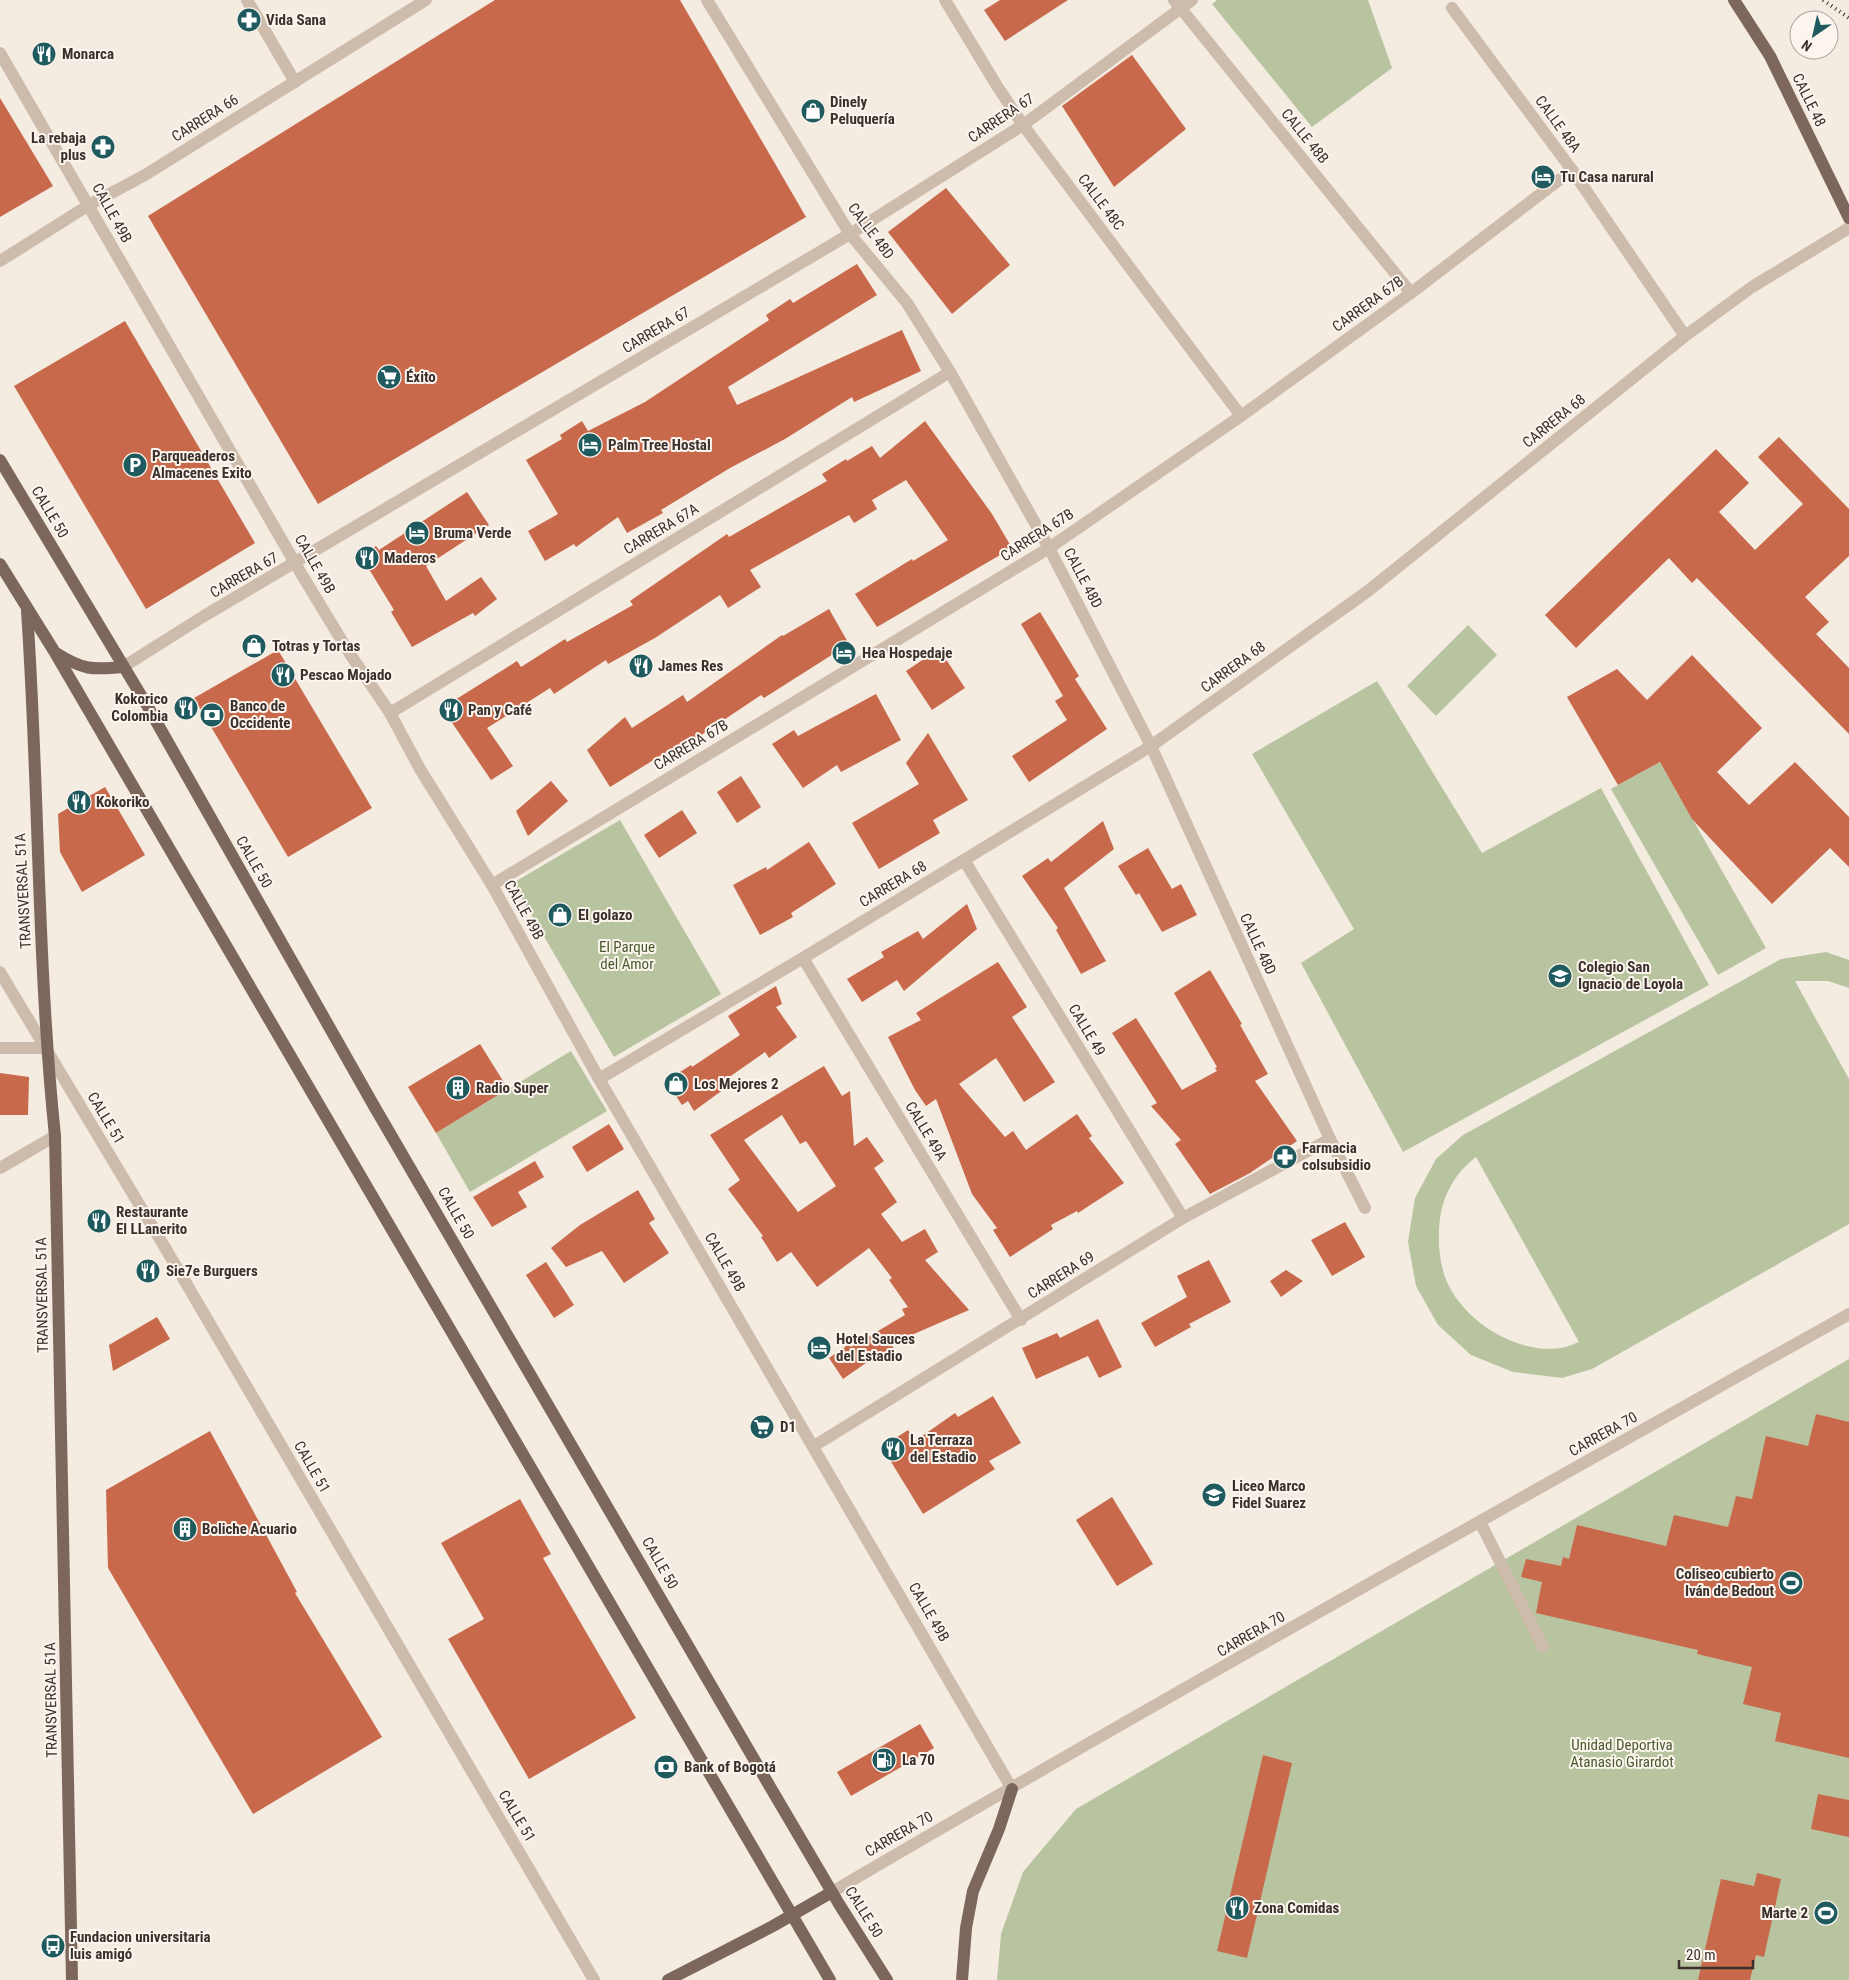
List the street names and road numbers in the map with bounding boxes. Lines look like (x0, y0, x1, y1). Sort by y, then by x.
street label: CALLE 48 (1788, 70, 1830, 130)
street label: CARRERA 67 (965, 89, 1037, 147)
street label: CARRERA 66 (168, 90, 242, 146)
street label: CALLE 48A (1531, 92, 1585, 156)
street label: CALLE 48B (1277, 105, 1333, 167)
street label: CALLE 48C (1074, 170, 1128, 234)
street label: CALLE 49B (88, 180, 136, 246)
street label: CALLE 48D (844, 199, 898, 263)
street label: CARRERA 67B (1329, 272, 1407, 336)
street label: CARRERA 67 (619, 303, 693, 357)
street label: CARRERA 68 (1519, 390, 1589, 452)
street label: CALLE 50 (28, 483, 72, 541)
street label: CARRERA 67A (620, 499, 702, 558)
street label: CARRERA 67B (997, 505, 1077, 565)
street label: CALLE 49B (291, 531, 339, 597)
street label: CALLE 48D (1060, 545, 1106, 611)
street label: CARRERA 67 (207, 548, 281, 602)
street label: CARRERA 68 (1197, 638, 1269, 696)
street label: CARRERA 67B (651, 716, 731, 774)
street label: TRANSVERSAL 51A (11, 832, 35, 949)
street label: CALLE 50 (232, 833, 276, 891)
street label: CARRERA 68 (856, 857, 930, 911)
street label: CALLE 49B (500, 877, 548, 943)
street label: CALLE 48D (1236, 910, 1280, 978)
street label: CALLE 49 (1065, 1001, 1109, 1059)
street label: CALLE 51 (84, 1089, 128, 1147)
street label: CALLE 49A (901, 1098, 951, 1164)
street label: CALLE 50 (434, 1184, 478, 1242)
street label: CALLE 49B (701, 1229, 749, 1295)
street label: TRANSVERSAL 51A (32, 1237, 52, 1353)
street label: CARRERA 69 (1024, 1247, 1098, 1303)
street label: CARRERA 70 (1566, 1408, 1640, 1460)
street label: CALLE 51 (290, 1438, 334, 1496)
street label: CALLE 50 (638, 1534, 682, 1592)
street label: CALLE 49B (905, 1579, 953, 1645)
street label: CARRERA 70 (1214, 1607, 1288, 1661)
street label: TRANSVERSAL 51A (41, 1642, 61, 1758)
street label: CALLE 51 (495, 1787, 539, 1845)
street label: CARRERA 70 (862, 1807, 936, 1861)
street label: CALLE 50 (841, 1883, 887, 1941)

